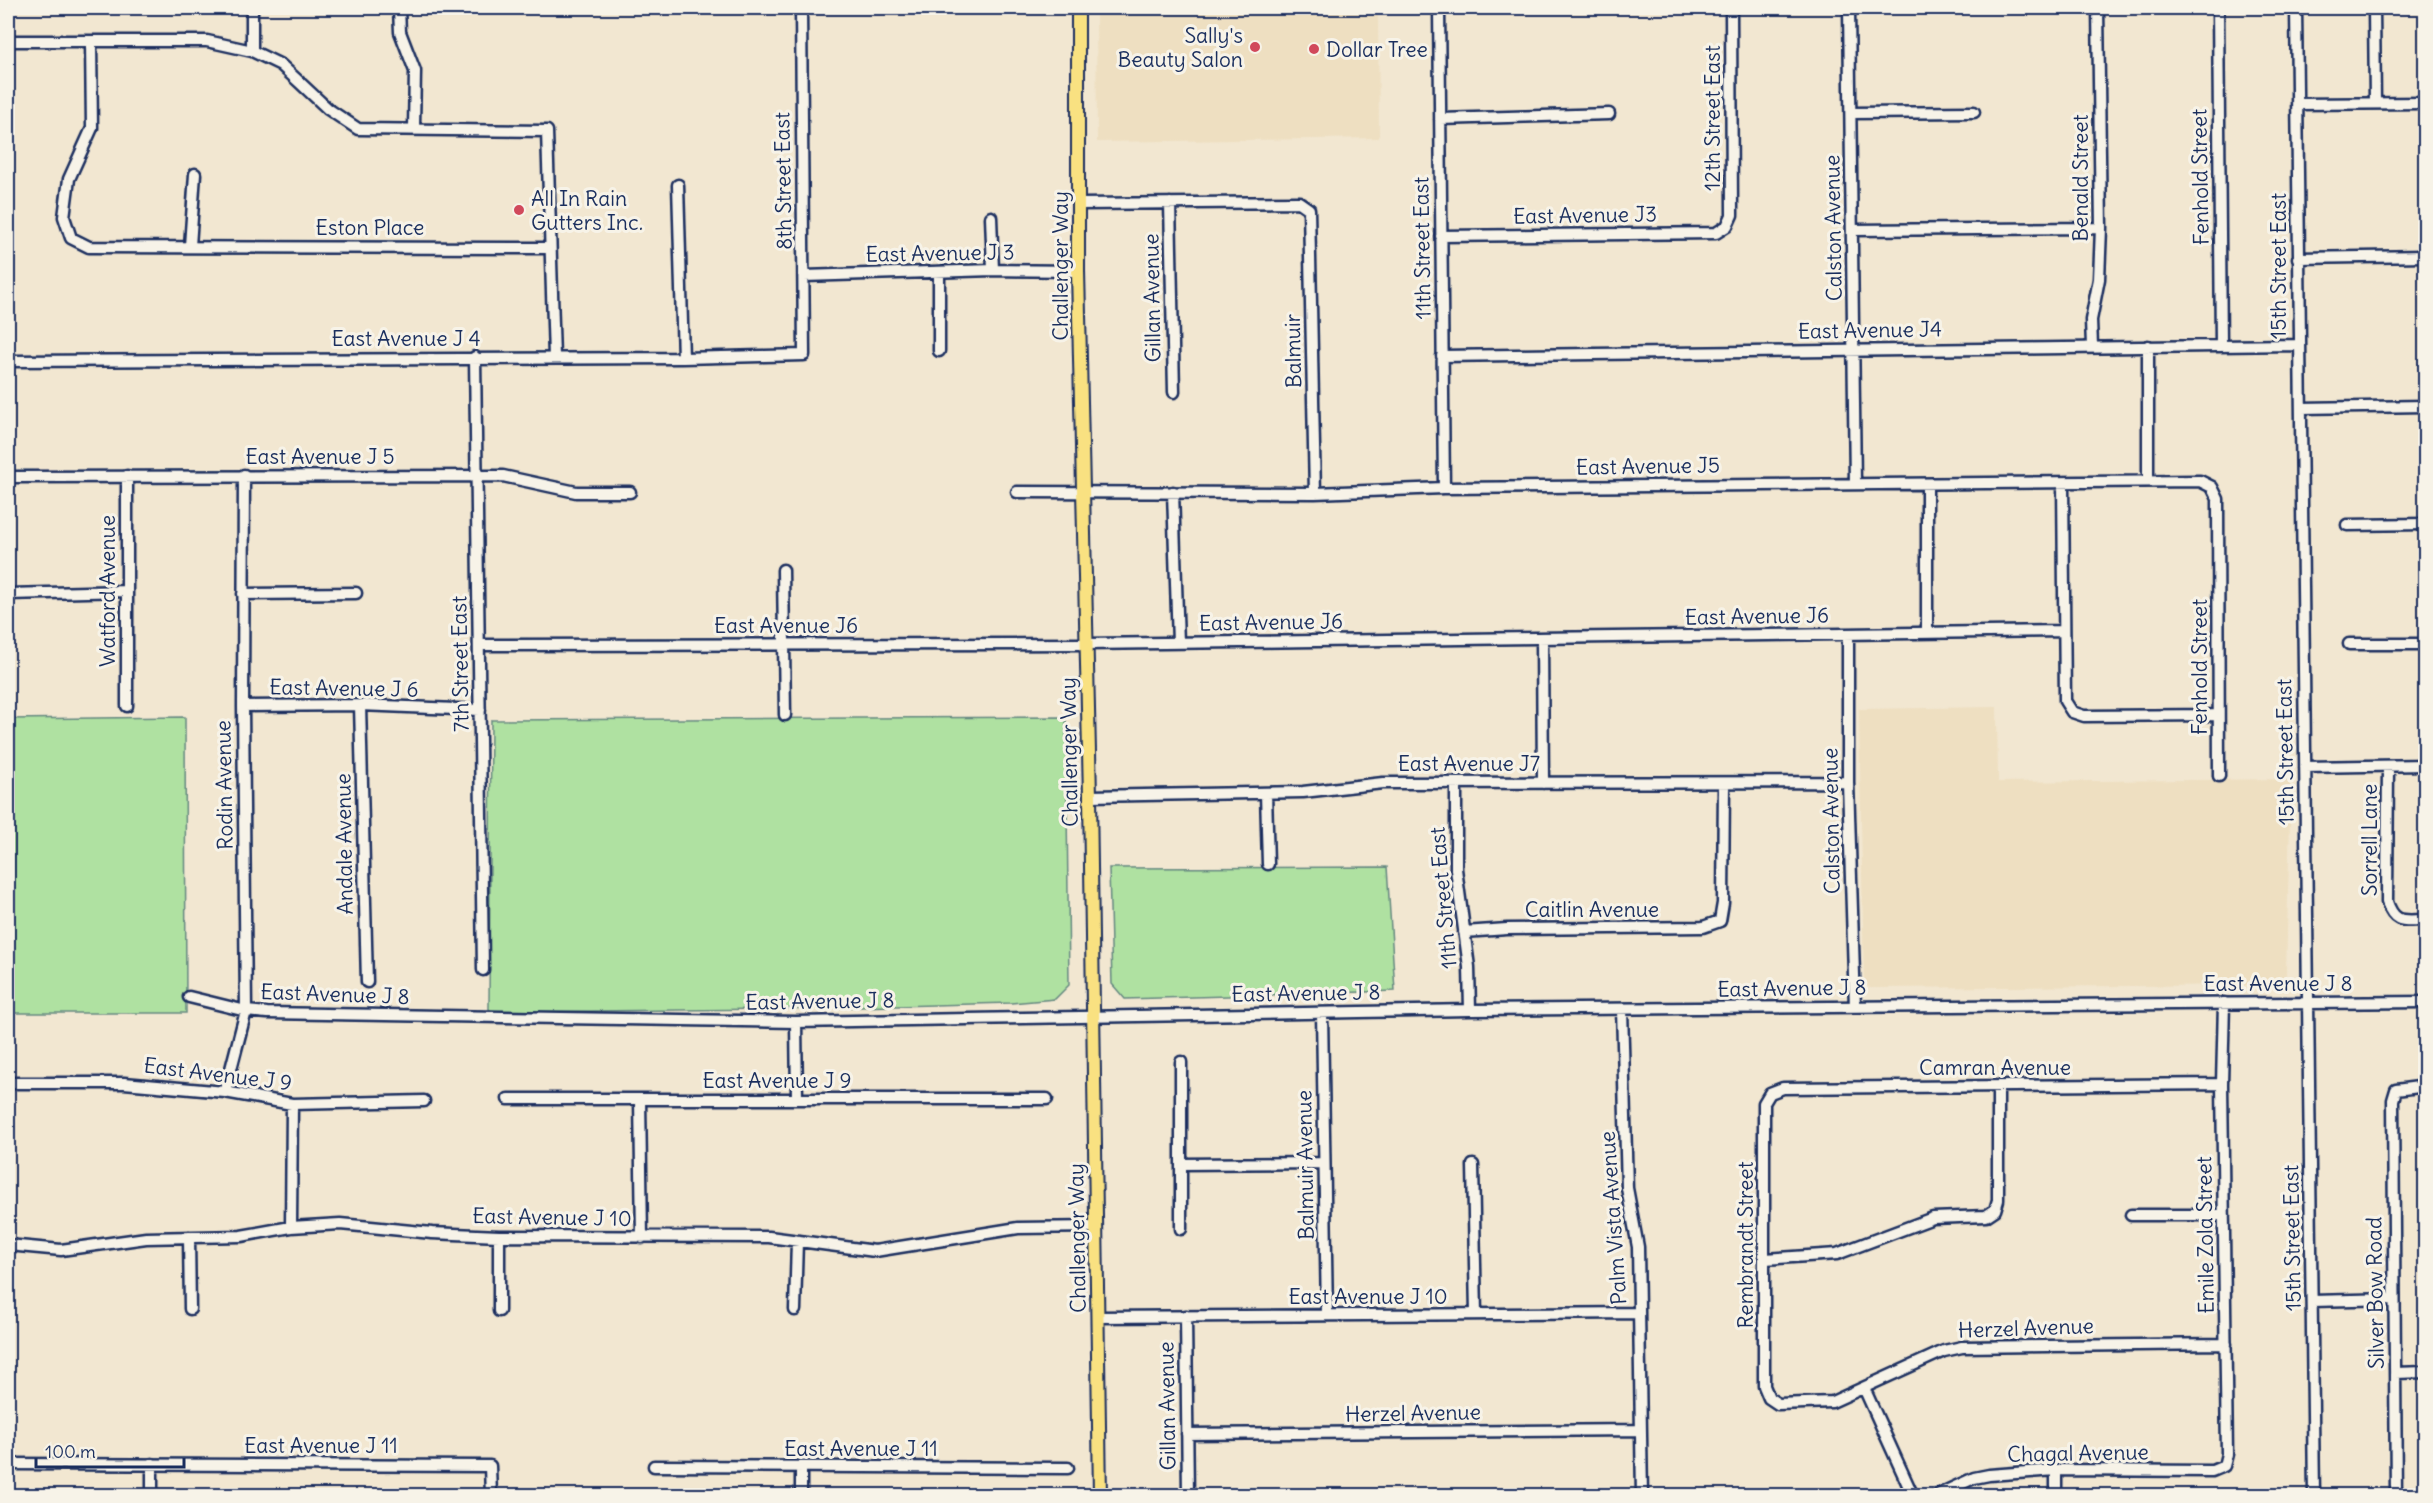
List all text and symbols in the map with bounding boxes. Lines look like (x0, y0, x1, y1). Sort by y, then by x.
place label: Sally's Beauty Salon (1117, 22, 1243, 73)
place label: Dollar Tree (1326, 36, 1428, 63)
marker: Sally's Beauty Salon (1248, 40, 1262, 54)
marker: Dollar Tree (1307, 42, 1321, 56)
street label: 12th Street East (1699, 45, 1726, 191)
street label: Fenhold Street (2185, 109, 2215, 245)
street label: 8th Street East (768, 112, 798, 250)
street label: Benald Street (2067, 114, 2094, 242)
street label: Calston Avenue (1818, 155, 1848, 301)
street label: 11th Street East (1407, 176, 1437, 320)
place label: All In Rain Gutters Inc. (531, 185, 643, 236)
street label: Challenger Way (1047, 191, 1074, 341)
street label: 15th Street East (2265, 193, 2292, 339)
street label: East Avenue J3 (1513, 200, 1657, 230)
marker: All In Rain Gutters Inc. (512, 203, 526, 217)
street label: Eston Place (316, 214, 424, 241)
street label: Gillan Avenue (1137, 233, 1167, 363)
street label: East Avenue J 3 (865, 238, 1015, 268)
street label: Balmuir (1279, 313, 1307, 388)
street label: East Avenue J4 (1798, 315, 1942, 345)
street label: East Avenue J 4 (331, 325, 481, 352)
street label: East Avenue J 5 (245, 443, 395, 470)
street label: East Avenue J5 (1576, 451, 1720, 481)
street label: Watford Avenue (94, 515, 121, 667)
street label: 7th Street East (445, 596, 475, 732)
street label: Fenhold Street (2186, 599, 2213, 735)
street label: East Avenue J6 (1685, 601, 1829, 631)
street label: East Avenue J6 (1199, 607, 1343, 637)
street label: East Avenue J6 (714, 612, 858, 639)
street label: East Avenue J 6 (269, 673, 419, 703)
street label: Challenger Way (1054, 677, 1084, 827)
street label: 15th Street East (2270, 679, 2300, 825)
street label: Rodin Avenue (209, 720, 239, 850)
street label: Calston Avenue (1816, 748, 1846, 894)
street label: East Avenue J7 (1398, 750, 1540, 777)
street label: Andale Avenue (329, 773, 359, 915)
street label: Sorrell Lane (2356, 784, 2383, 896)
street label: 11th Street East (1423, 826, 1463, 970)
street label: Caitlin Avenue (1525, 896, 1659, 923)
street label: East Avenue J 8 (2203, 970, 2353, 997)
street label: East Avenue J 8 (1717, 973, 1867, 1003)
street label: East Avenue J 8 (260, 978, 410, 1010)
street label: East Avenue J 8 (1231, 978, 1381, 1008)
street label: East Avenue J 8 (745, 986, 895, 1016)
street label: East Avenue J 9 (142, 1052, 294, 1096)
street label: Camran Avenue (1919, 1054, 2071, 1081)
street label: East Avenue J 9 (702, 1067, 852, 1094)
street label: Balmuir Avenue (1290, 1090, 1320, 1240)
street label: Palm Vista Avenue (1593, 1130, 1633, 1306)
street label: Emile Zola Street (2190, 1156, 2220, 1314)
street label: Rembrandt Street (1732, 1161, 1759, 1329)
street label: Challenger Way (1062, 1163, 1092, 1313)
street label: 15th Street East (2277, 1165, 2307, 1311)
street label: East Avenue J 10 (472, 1202, 632, 1232)
street label: Silver Bow Road (2360, 1217, 2390, 1369)
street label: East Avenue J 10 (1288, 1283, 1448, 1310)
street label: Herzel Avenue (1958, 1312, 2094, 1344)
street label: Gillan Avenue (1152, 1341, 1182, 1471)
street label: Herzel Avenue (1345, 1398, 1481, 1428)
scale bar (36, 1431, 184, 1469)
street label: East Avenue J 11 (244, 1432, 398, 1459)
street label: East Avenue J 11 (784, 1435, 938, 1462)
street label: Chagal Avenue (2007, 1438, 2149, 1468)
text: 100 m (45, 1440, 96, 1463)

